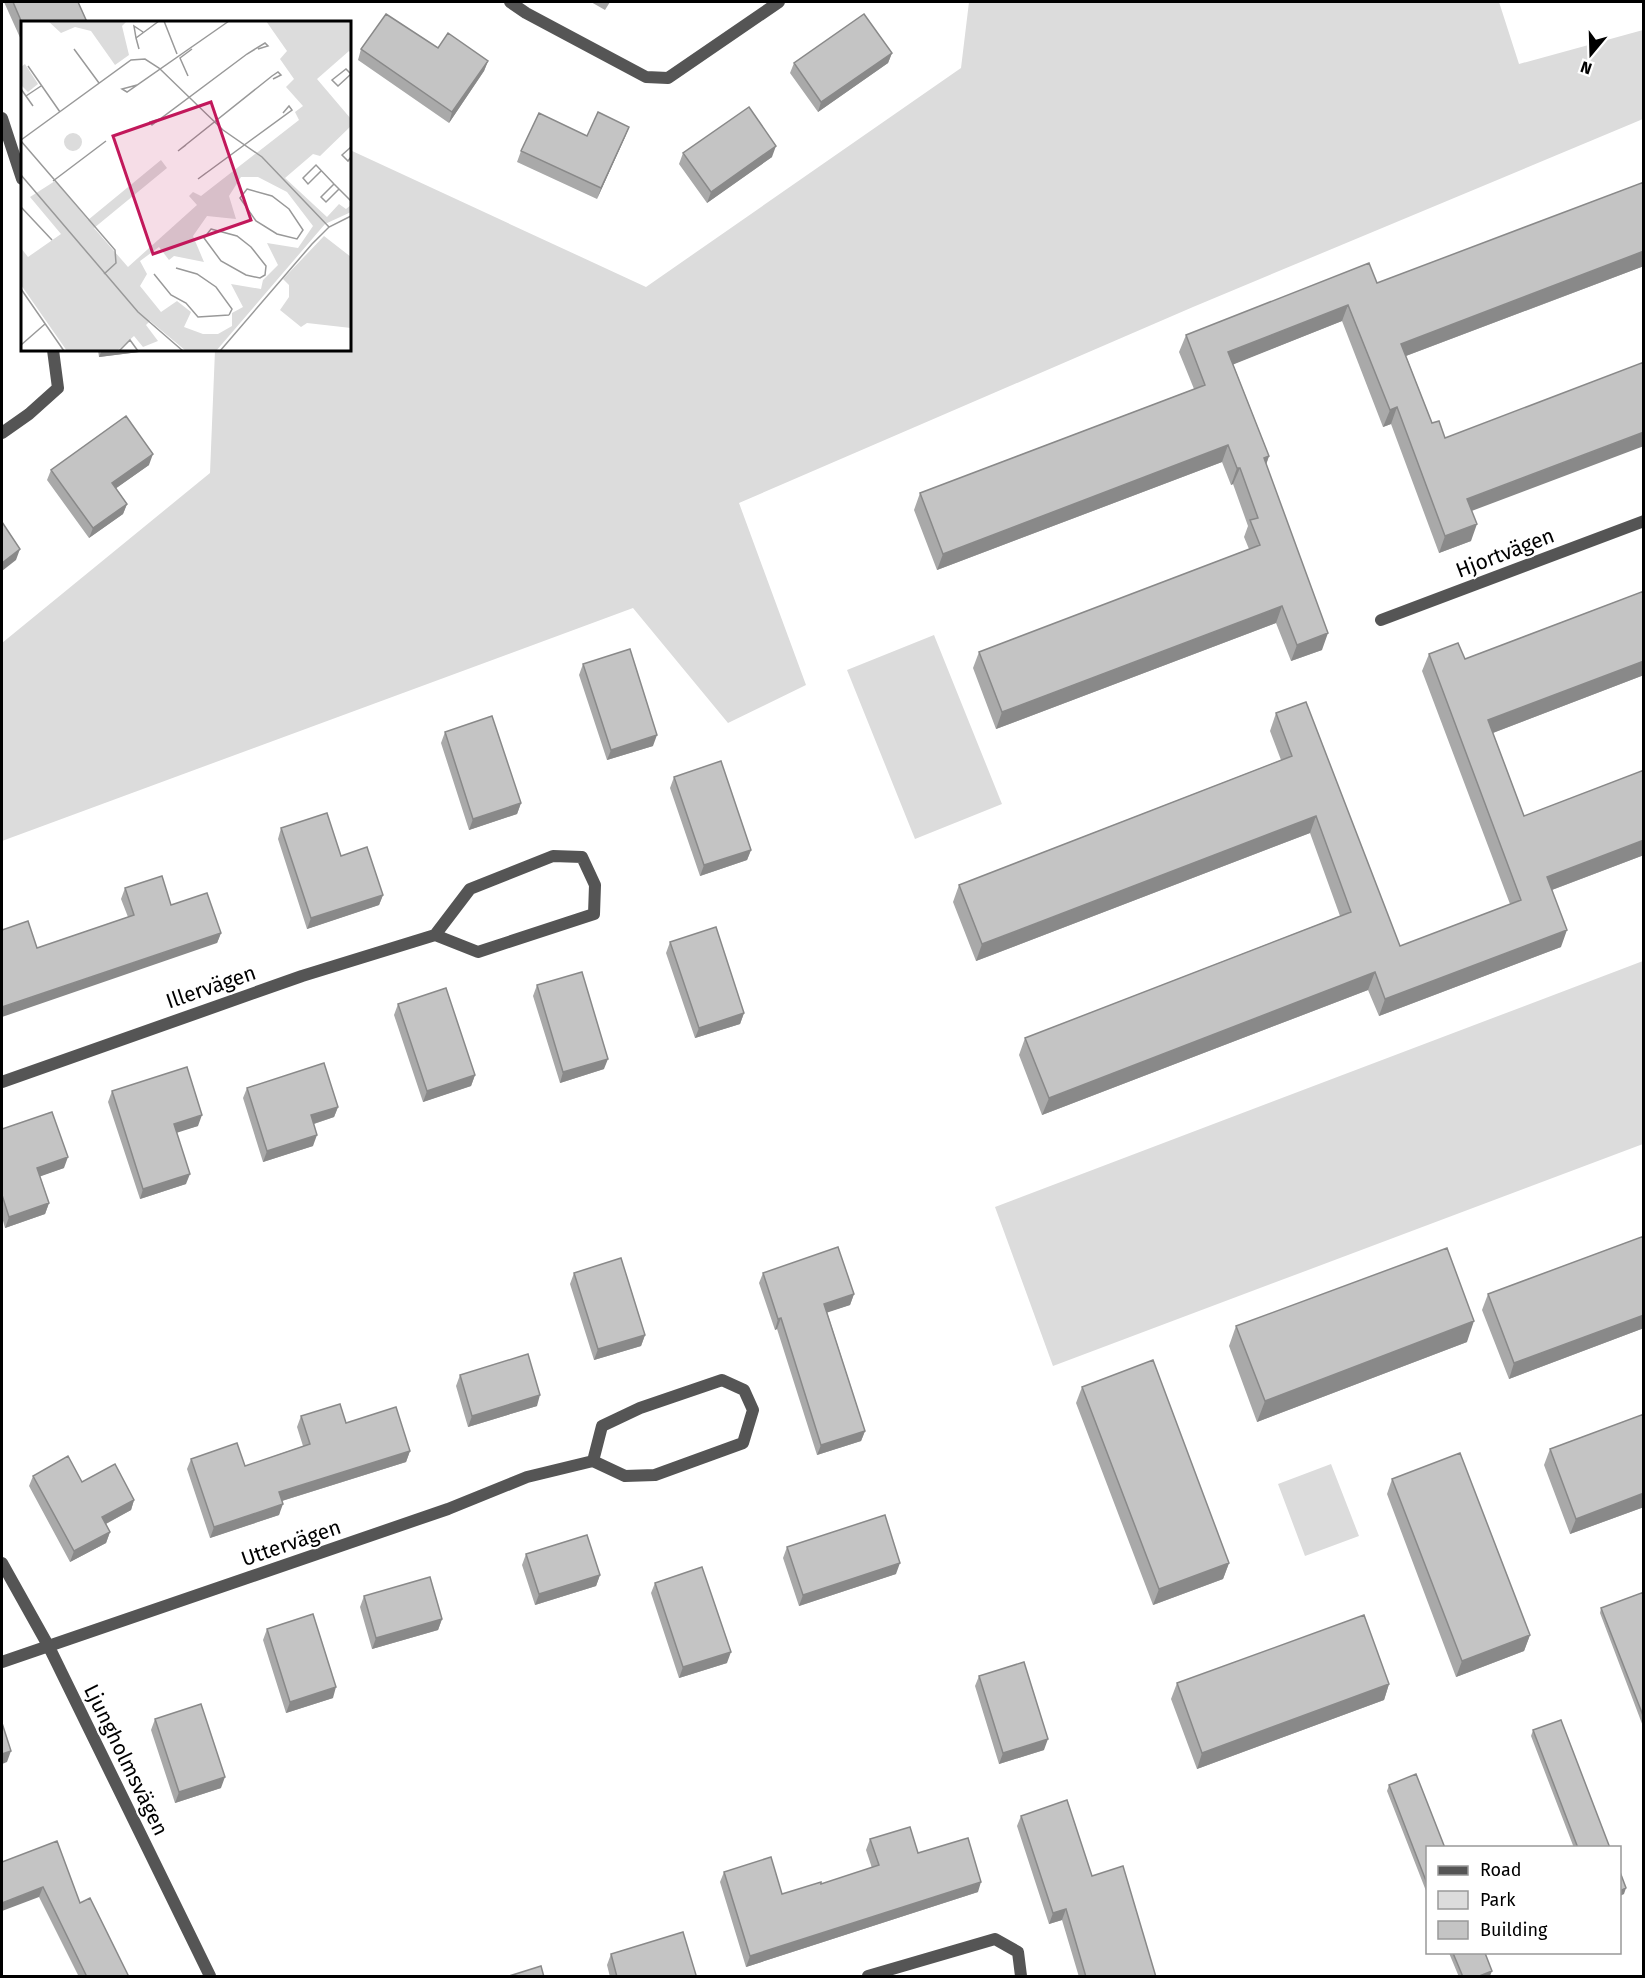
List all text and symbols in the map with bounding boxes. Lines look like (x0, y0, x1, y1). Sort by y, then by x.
inset map (21, 21, 351, 351)
north arrow (1561, 24, 1621, 84)
text: N (1578, 57, 1594, 78)
street label: Hjortvägen (1452, 522, 1558, 584)
street label: Illervägen (163, 959, 259, 1015)
street label: Uttervägen (238, 1514, 344, 1572)
street label: Ljungholmsvägen (78, 1680, 174, 1840)
legend (1426, 1846, 1621, 1954)
text: Road (1480, 1859, 1522, 1881)
text: Park (1480, 1889, 1516, 1911)
text: Building (1480, 1919, 1548, 1941)

